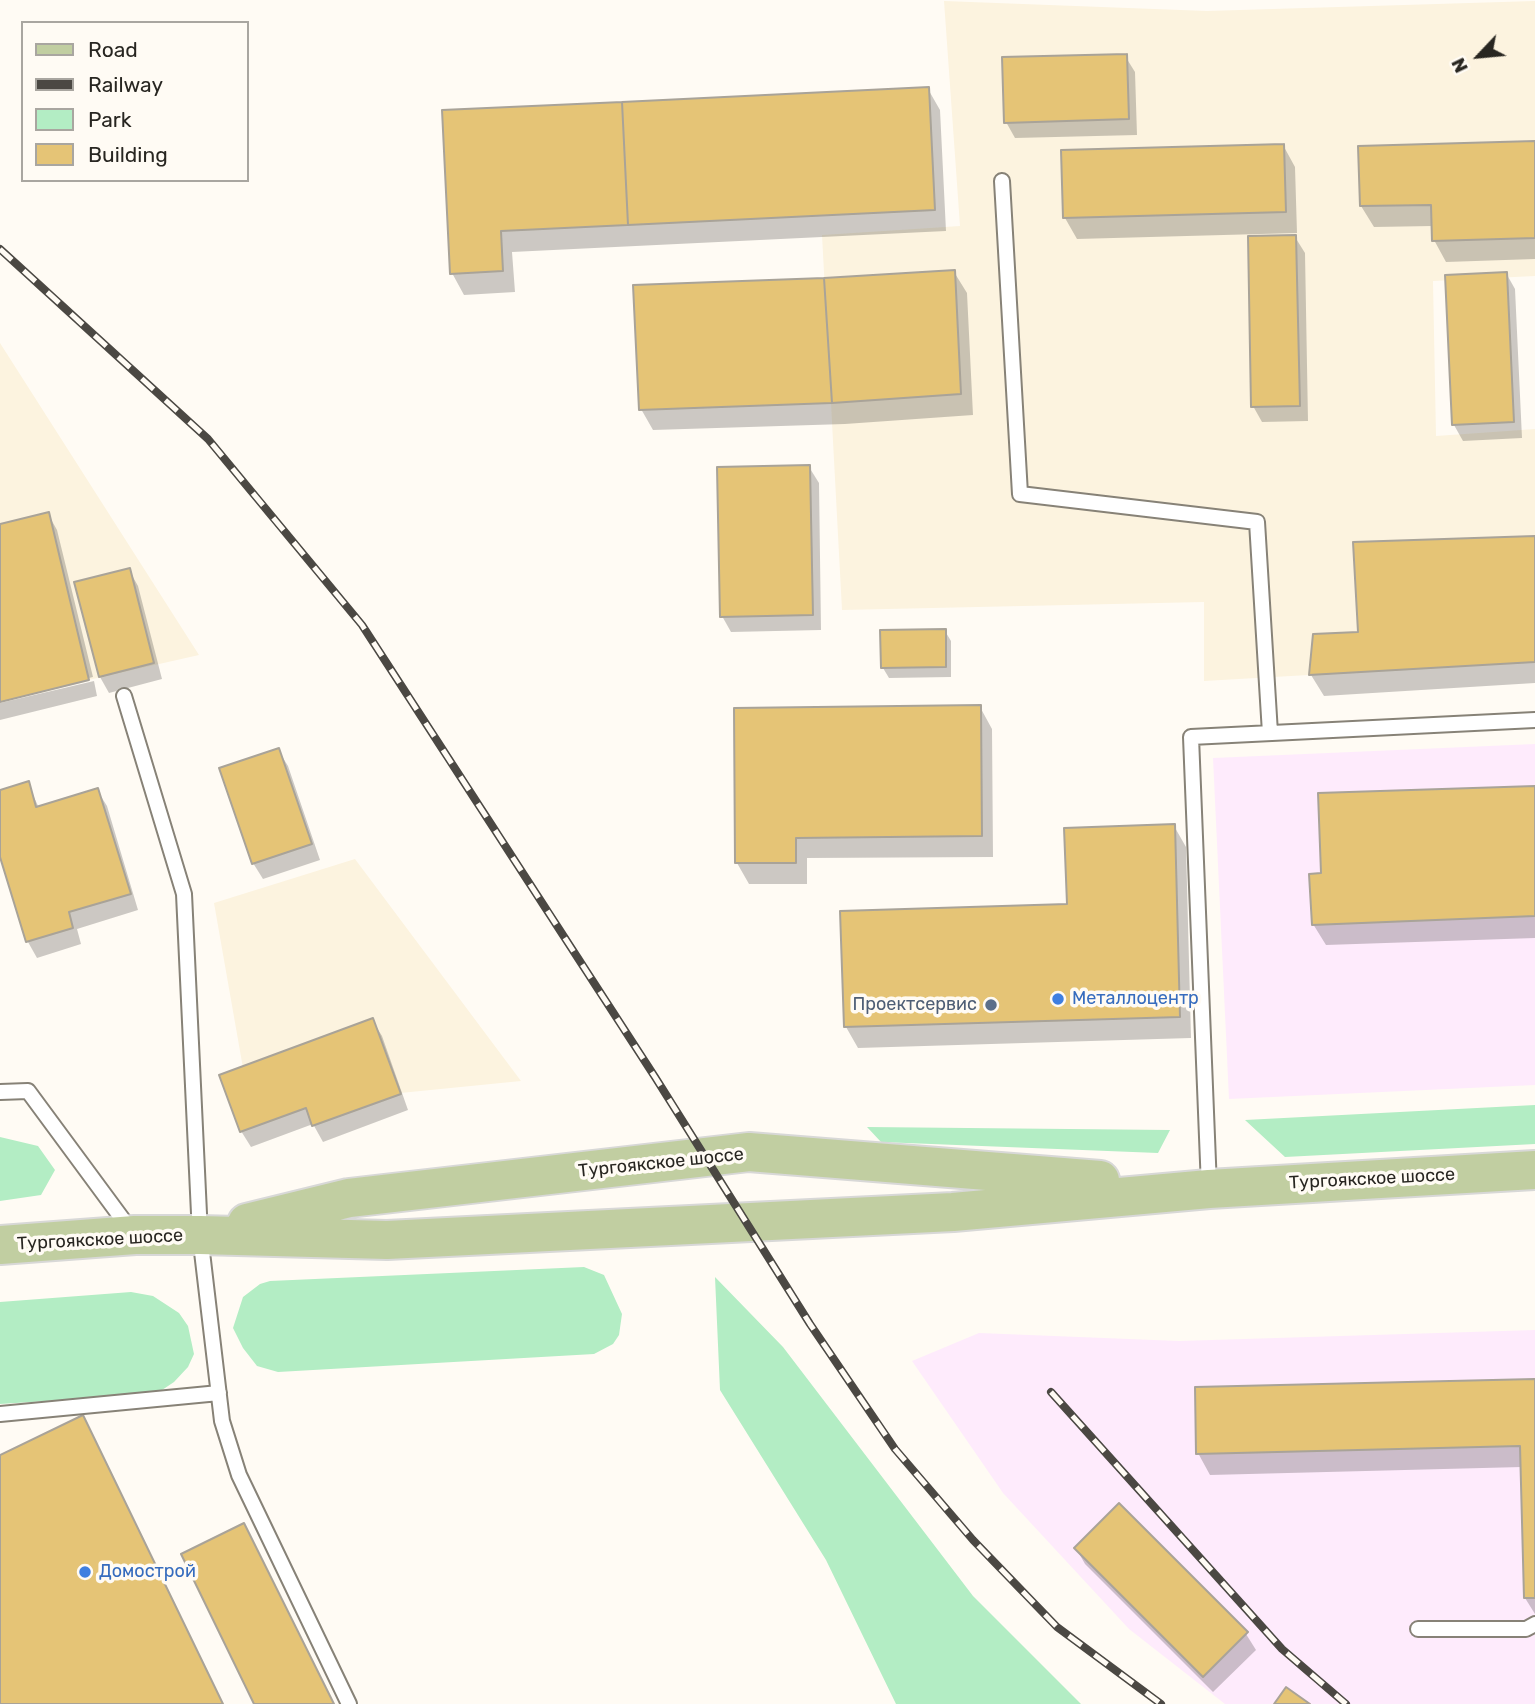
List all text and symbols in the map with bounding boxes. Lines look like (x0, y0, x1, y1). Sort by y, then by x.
legend (21, 21, 248, 182)
north arrow (1444, 21, 1514, 91)
text: Road (88, 37, 138, 62)
text: N (1446, 54, 1473, 77)
text: Railway (88, 72, 163, 97)
text: Park (88, 107, 132, 132)
text: Building (88, 142, 168, 167)
place label: Металлоцентр (1072, 988, 1199, 1010)
marker: Металлоцентр (1050, 991, 1066, 1007)
place label: Проектсервис (852, 994, 977, 1016)
marker: Проектсервис (983, 997, 999, 1013)
street label: Тургоякское шоссе (577, 1144, 745, 1182)
street label: Тургоякское шоссе (1288, 1164, 1456, 1194)
street label: Тургоякское шоссе (16, 1225, 184, 1255)
place label: Домострой (99, 1561, 196, 1583)
marker: Домострой (77, 1564, 93, 1580)

